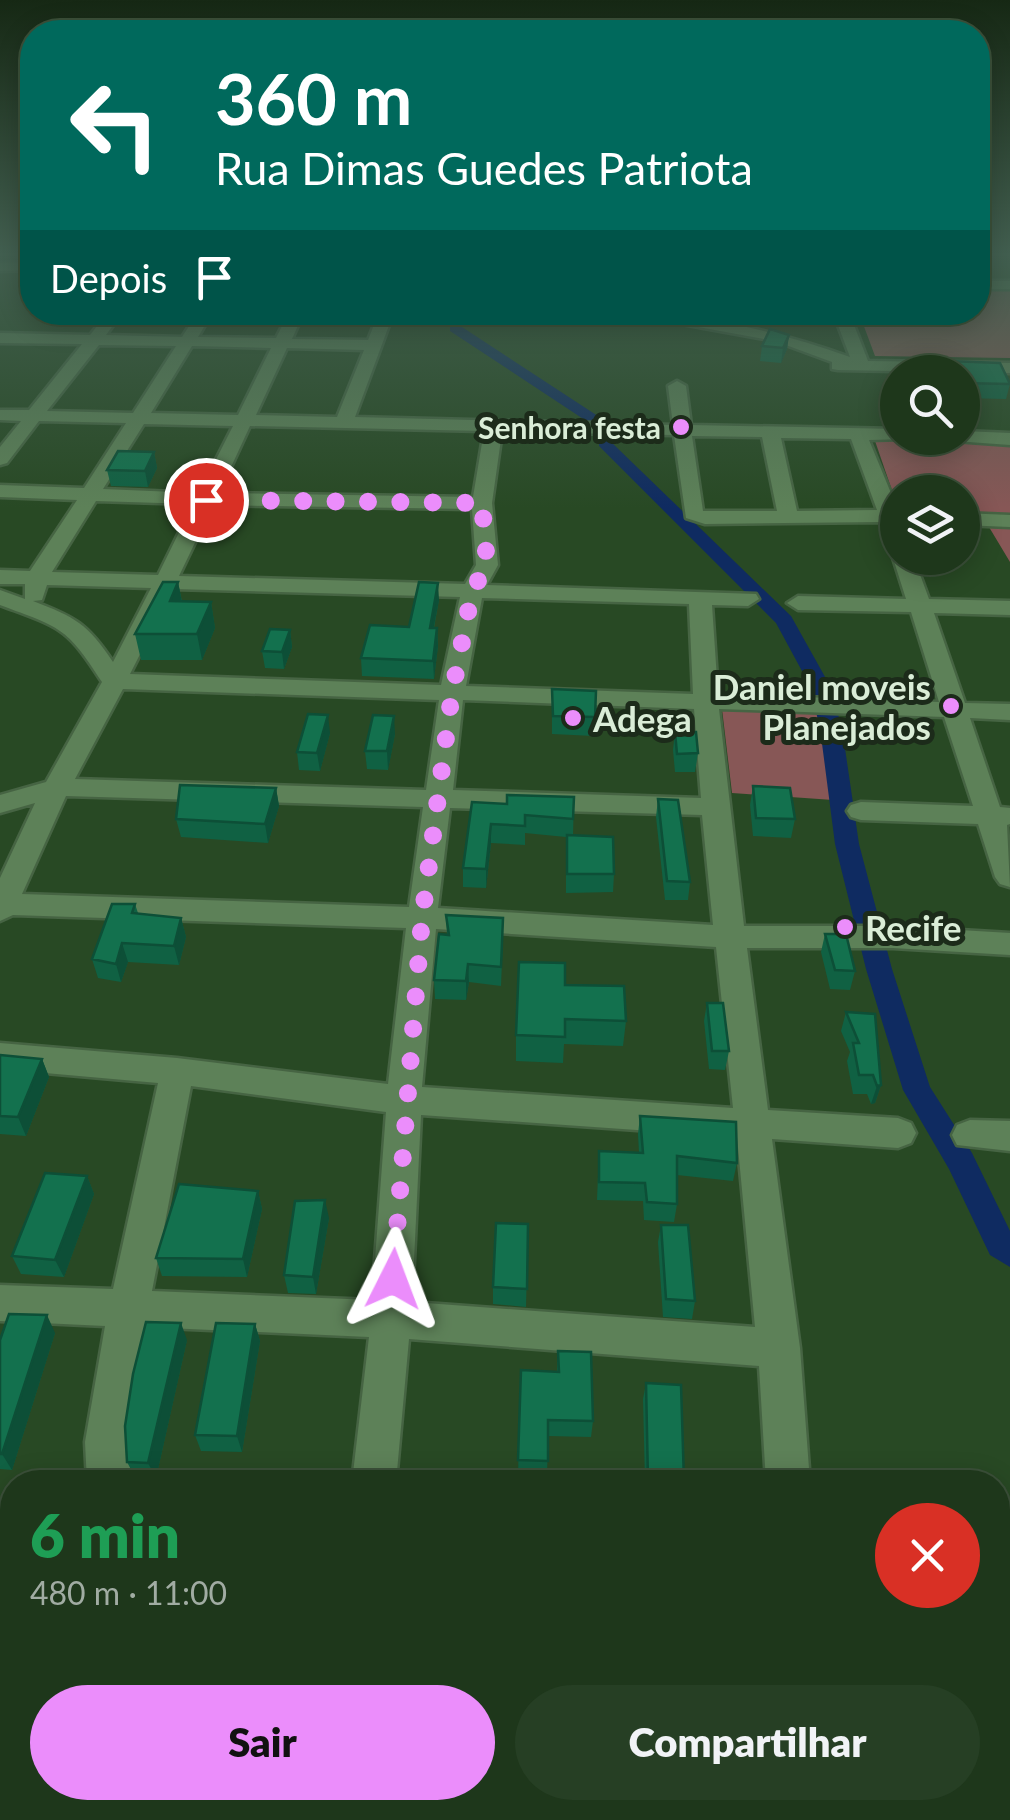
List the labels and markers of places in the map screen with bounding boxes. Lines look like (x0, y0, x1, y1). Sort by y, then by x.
place label: Senhora festa (478, 409, 661, 445)
marker: Senhora festa (670, 416, 692, 438)
pin (164, 458, 249, 543)
place label: Daniel moveis Planejados (713, 665, 931, 747)
marker: Daniel moveis Planejados (940, 695, 962, 717)
place label: Adega (592, 697, 692, 739)
marker: Adega (562, 707, 584, 729)
place label: Recife (865, 906, 962, 948)
marker: Recife (834, 916, 856, 938)

